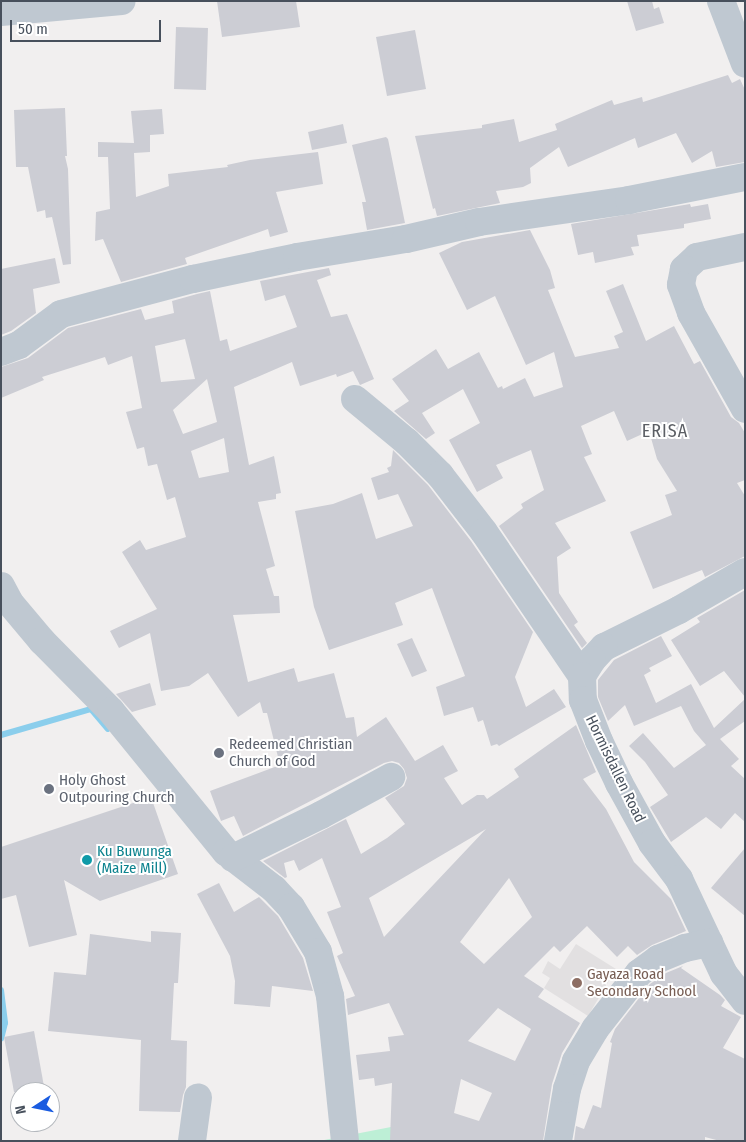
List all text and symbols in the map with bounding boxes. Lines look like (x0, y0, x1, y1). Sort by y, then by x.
scale bar (12, 10, 164, 42)
text: 50 m (18, 20, 48, 38)
district label: ERISA (641, 420, 689, 442)
street label: Hormisdallen Road (581, 712, 649, 826)
place label: Redeemed Christian Church of God (229, 735, 352, 770)
marker: Redeemed Christian Church of God (213, 747, 225, 759)
place label: Holy Ghost Outpouring Church (59, 771, 175, 806)
marker: Holy Ghost Outpouring Church (43, 783, 55, 795)
place label: Ku Buwunga (Maize Mill) (97, 842, 172, 877)
marker: Ku Buwunga (Maize Mill) (81, 854, 93, 866)
place label: Gayaza Road Secondary School (587, 965, 696, 1000)
marker: Gayaza Road Secondary School (571, 977, 583, 989)
north arrow (10, 1082, 60, 1132)
text: N (12, 1104, 30, 1116)

